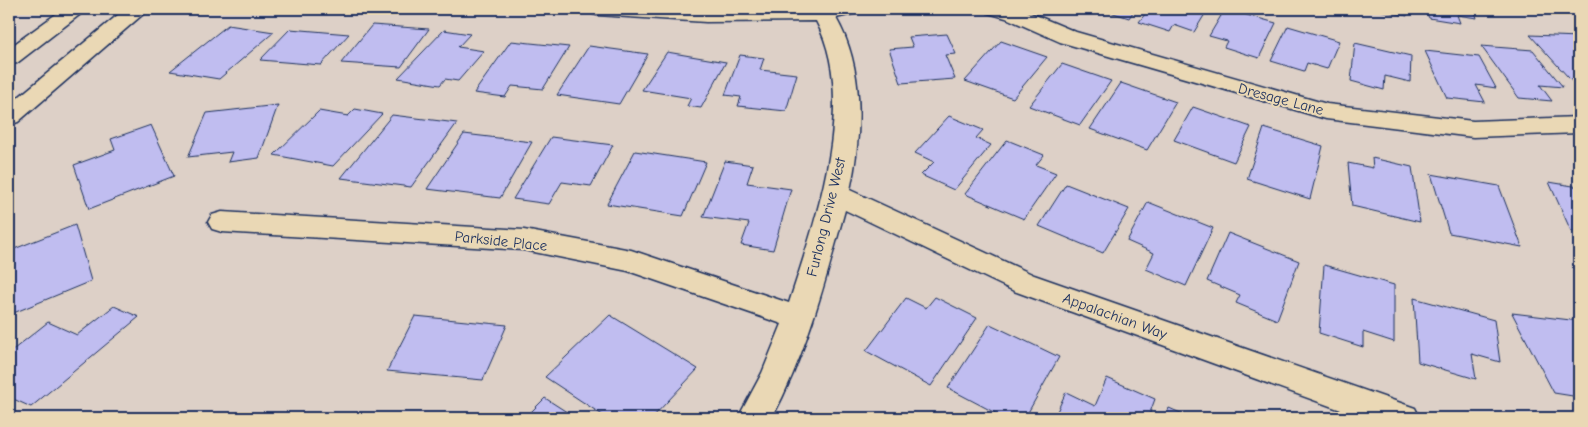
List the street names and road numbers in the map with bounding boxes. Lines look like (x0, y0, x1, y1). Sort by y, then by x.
street label: Dresage Lane (1236, 79, 1326, 119)
street label: Furlong Drive West (803, 155, 850, 278)
street label: Parkside Place (454, 227, 549, 255)
street label: Appalachian Way (1060, 289, 1170, 343)

